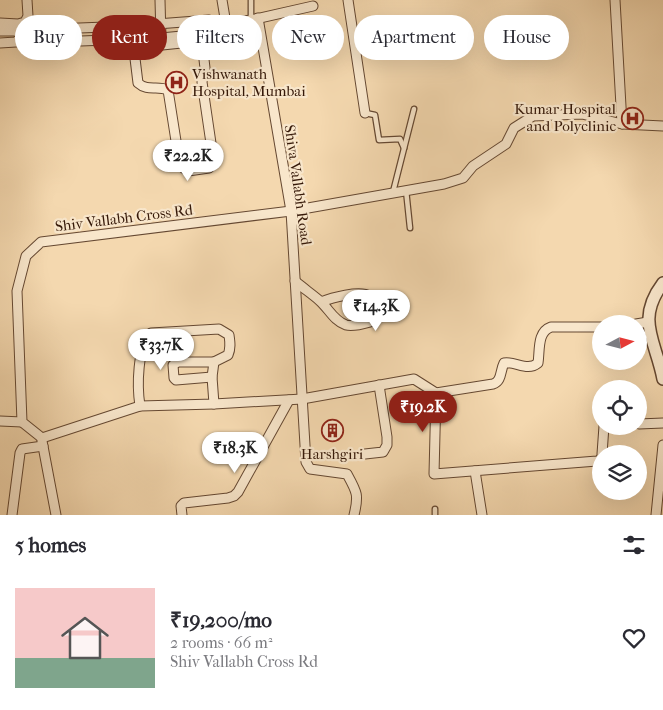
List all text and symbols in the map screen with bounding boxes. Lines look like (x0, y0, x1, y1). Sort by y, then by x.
chip: Buy (15, 15, 82, 60)
chip: Rent (92, 15, 167, 60)
chip: Filters (177, 15, 262, 60)
chip: New (272, 15, 344, 60)
chip: Apartment (354, 15, 474, 60)
chip: House (484, 15, 569, 60)
place label: Vishwanath Hospital, Mumbai (191, 65, 306, 100)
hospital icon: Vishwanath Hospital, Mumbai (164, 71, 188, 95)
place label: Kumar Hospital and Polyclinic (514, 100, 616, 135)
hospital icon: Kumar Hospital and Polyclinic (620, 106, 644, 130)
street label: Shiva Vallabh Road (281, 124, 315, 247)
pin: ₹22.2K (147, 140, 229, 182)
text: ₹22.2K (164, 146, 212, 165)
street label: Shiv Vallabh Cross Rd (54, 201, 195, 235)
pin: ₹14.3K (335, 290, 417, 332)
text: ₹14.3K (353, 296, 399, 315)
north arrow (592, 315, 648, 370)
map controls (592, 315, 647, 500)
pin: ₹33.7K (120, 328, 202, 371)
text: ₹33.7K (139, 335, 183, 354)
button: locate (592, 380, 647, 435)
pin: ₹19.2K (382, 390, 464, 433)
text: ₹19.2K (400, 397, 446, 416)
building icon: Harshgiri (320, 419, 344, 443)
pin: ₹18.3K (194, 432, 276, 474)
text: ₹18.3K (213, 438, 257, 457)
place label: Harshgiri (301, 445, 364, 463)
button: layers (592, 445, 647, 500)
icon: filters (620, 531, 648, 559)
text: 5 homes (15, 533, 86, 557)
icon: home (55, 608, 115, 668)
text: ₹19,200/mo (170, 608, 272, 632)
icon: heart (620, 624, 648, 652)
text: 2 rooms · 66 m² (170, 633, 272, 652)
text: Shiv Vallabh Cross Rd (170, 652, 318, 671)

